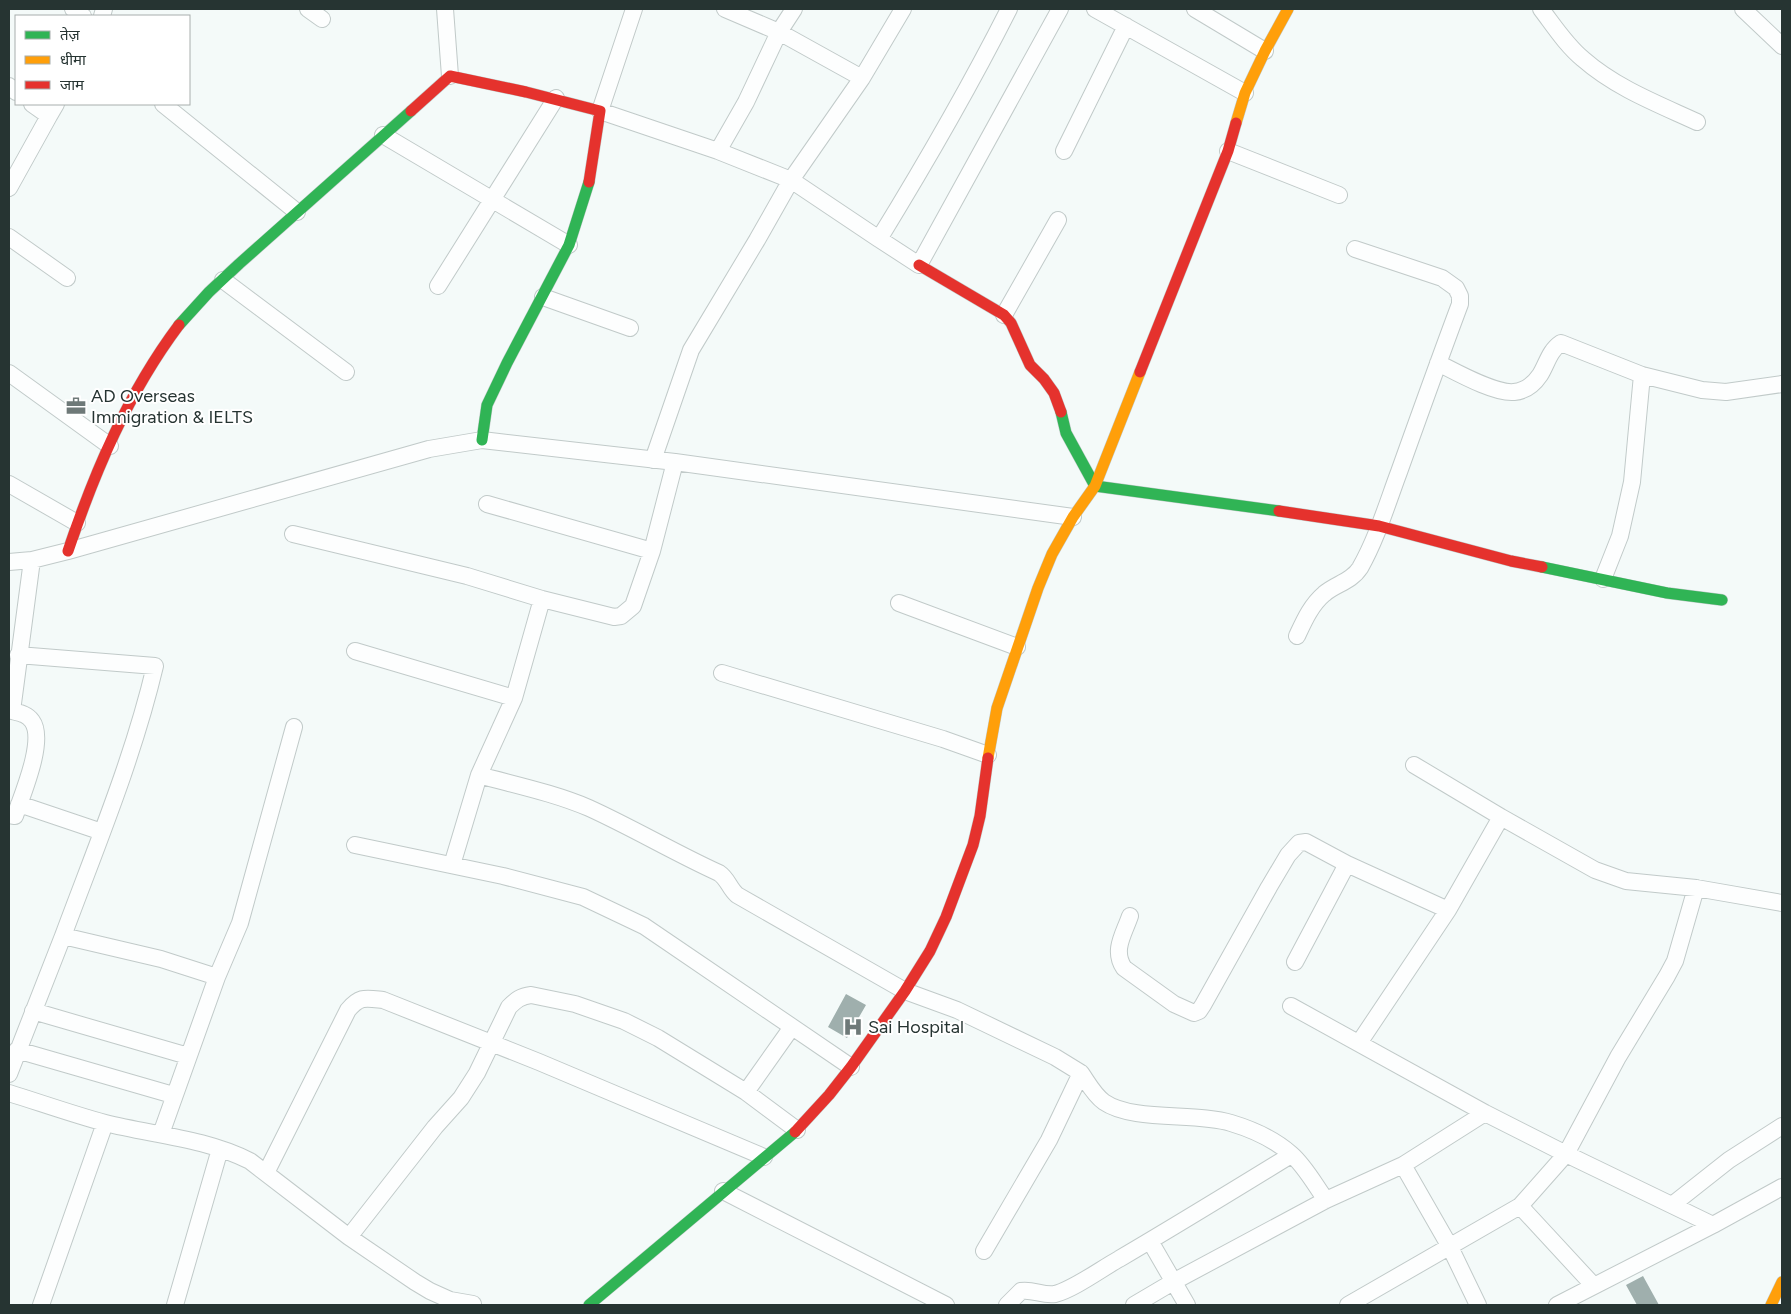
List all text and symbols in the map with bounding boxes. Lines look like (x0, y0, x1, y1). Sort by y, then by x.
legend (15, 15, 190, 105)
text: तेज़ (60, 26, 81, 44)
text: धीमा (60, 51, 87, 69)
text: जाम (60, 76, 85, 94)
place label: AD Overseas Immigration & IELTS (91, 385, 253, 428)
office icon: AD Overseas Immigration & IELTS (65, 395, 87, 417)
hospital icon: Sai Hospital (842, 1016, 864, 1038)
place label: Sai Hospital (868, 1016, 964, 1038)

